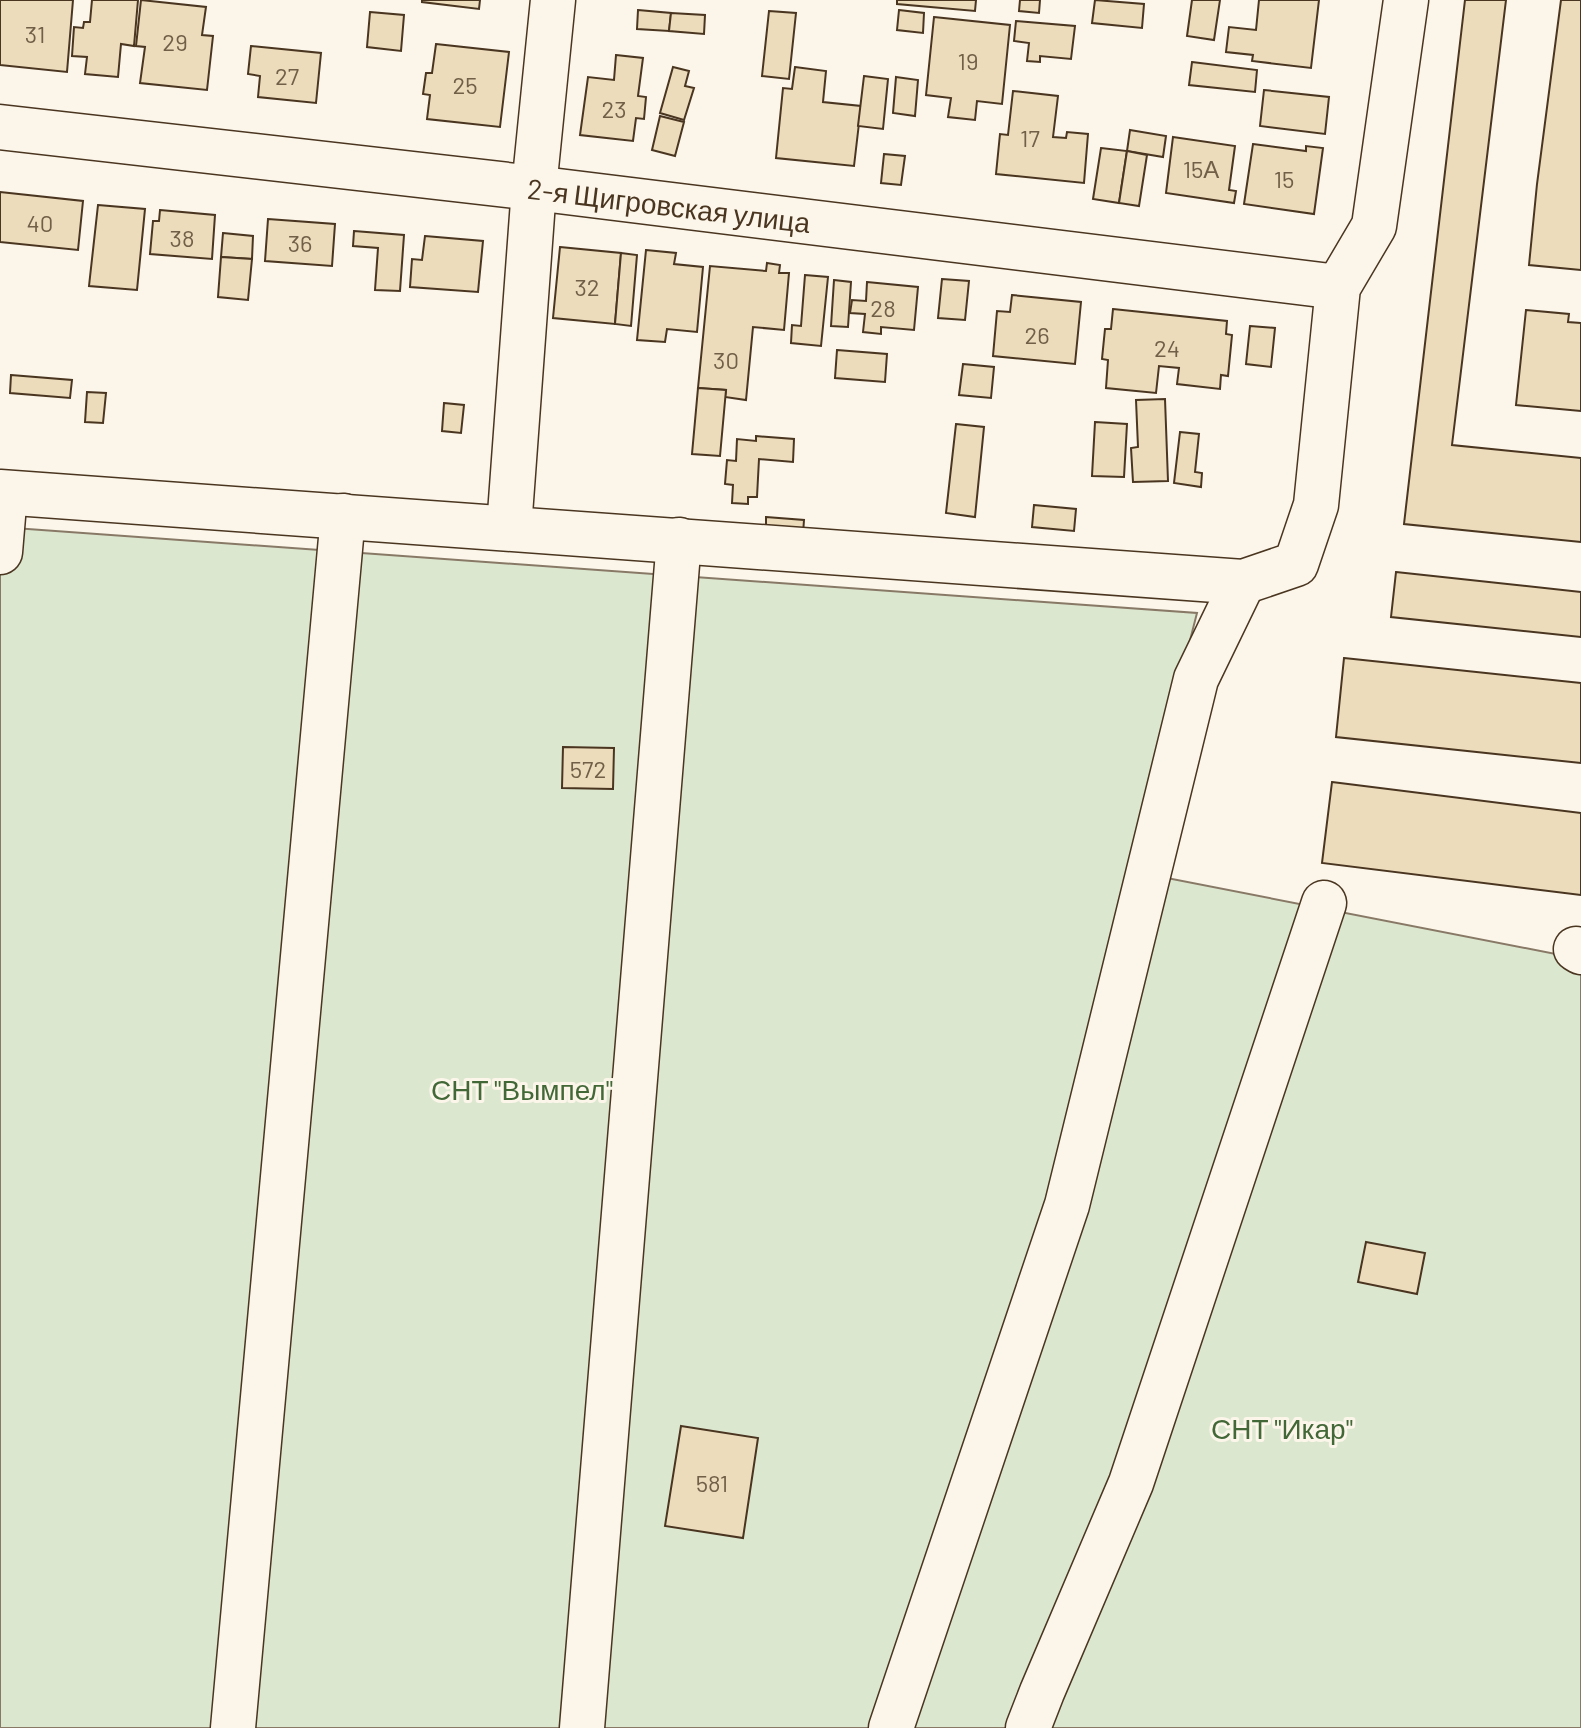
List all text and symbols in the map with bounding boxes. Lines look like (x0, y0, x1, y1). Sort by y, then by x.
house number: 31 (25, 19, 45, 48)
house number: 29 (162, 27, 188, 56)
house number: 19 (958, 46, 978, 75)
house number: 27 (275, 61, 299, 90)
house number: 25 (452, 70, 478, 99)
house number: 23 (601, 94, 627, 123)
house number: 17 (1020, 123, 1040, 152)
house number: 15А (1183, 154, 1219, 183)
house number: 15 (1274, 164, 1294, 193)
street label: 2-я Щигровская улица (526, 171, 813, 239)
house number: 40 (27, 208, 53, 237)
house number: 38 (170, 223, 194, 252)
house number: 36 (288, 228, 312, 257)
house number: 32 (574, 272, 600, 301)
house number: 28 (870, 293, 896, 322)
house number: 26 (1024, 320, 1050, 349)
house number: 24 (1154, 333, 1180, 362)
house number: 30 (713, 345, 739, 374)
house number: 572 (570, 754, 606, 783)
park label: СНТ "Вымпел" (431, 1072, 613, 1106)
park label: СНТ "Икар" (1211, 1411, 1353, 1445)
house number: 581 (696, 1468, 728, 1497)

